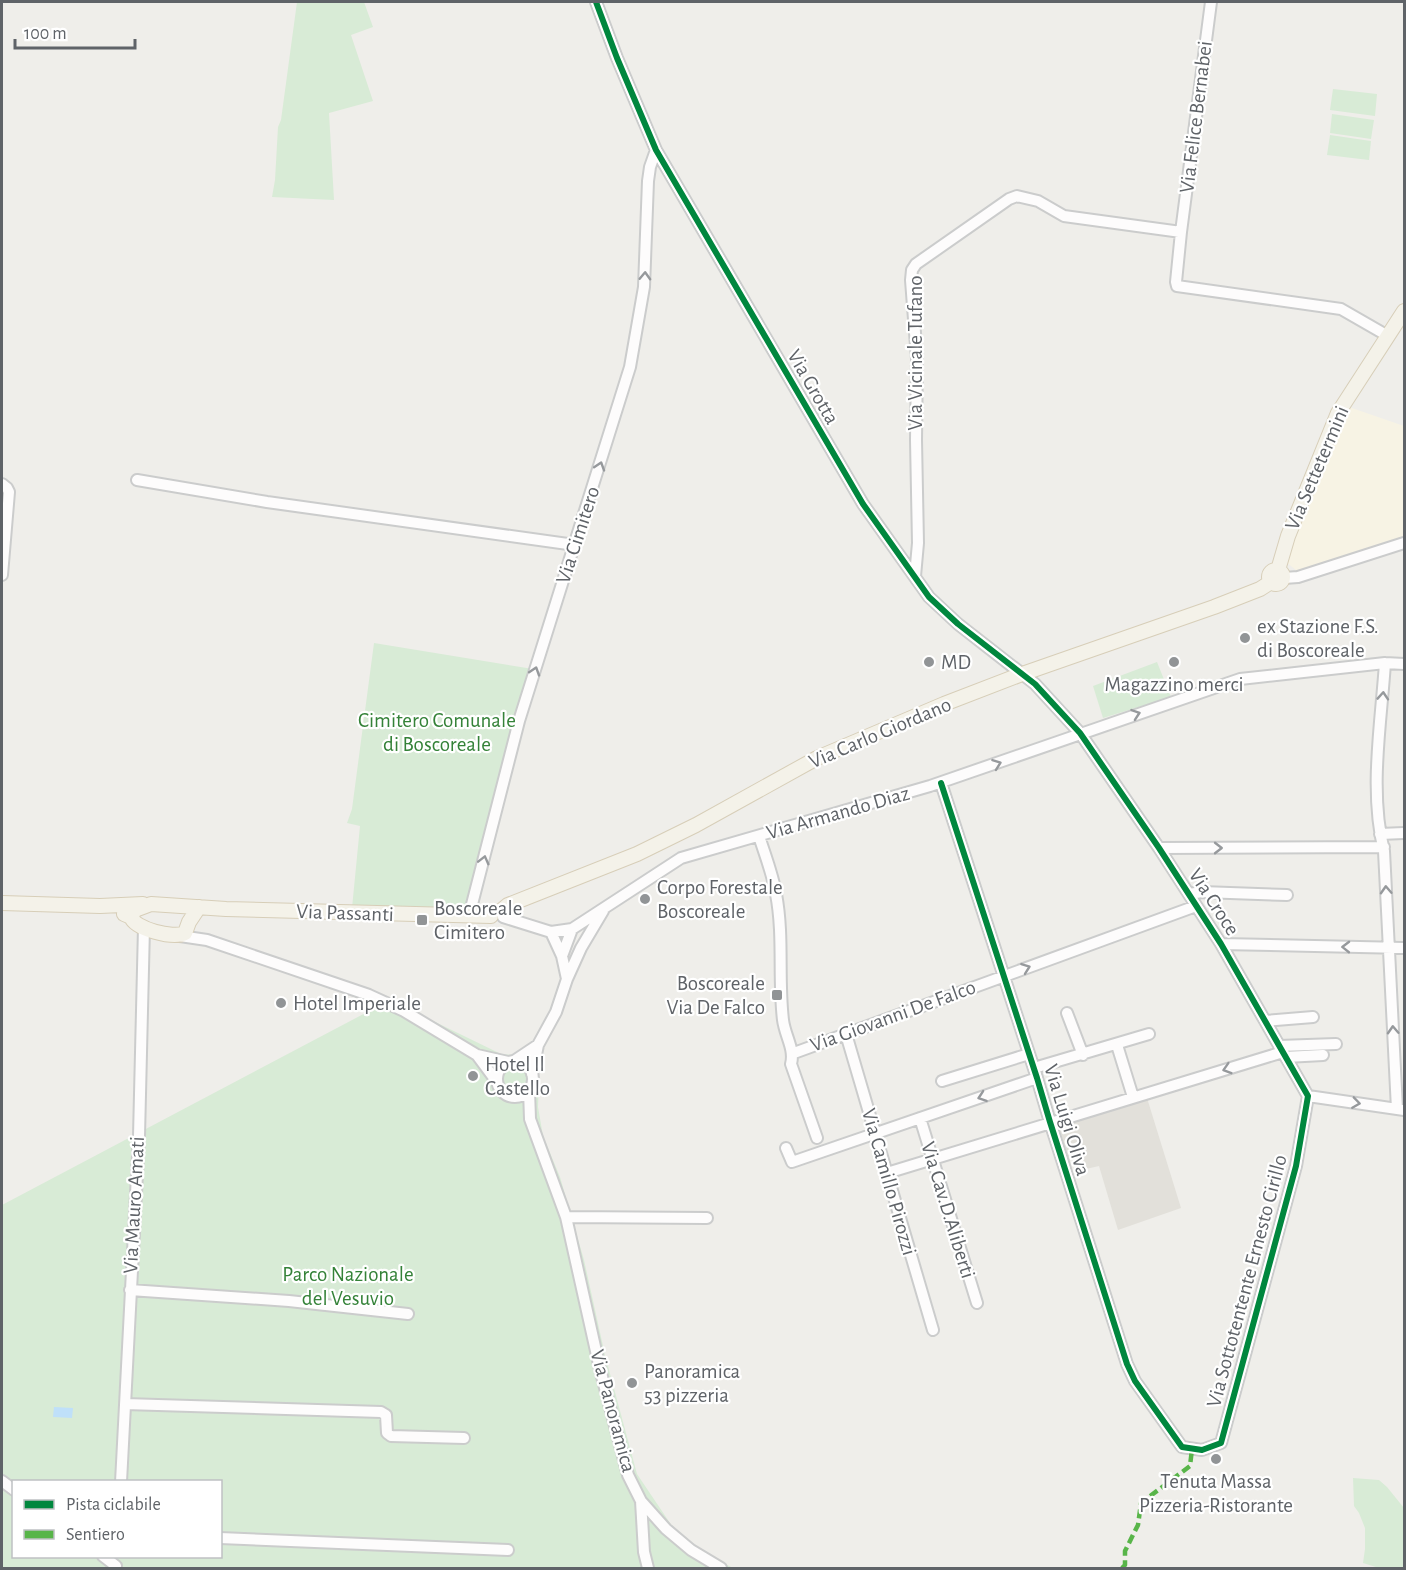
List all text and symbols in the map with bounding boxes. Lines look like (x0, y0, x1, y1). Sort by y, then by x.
scale bar (15, 12, 135, 50)
text: 100 m (24, 25, 67, 43)
street label: Via Felice Bernabei (1176, 40, 1216, 194)
one-way arrow (638, 272, 651, 281)
street label: Via Vicinale Tufano (905, 275, 926, 431)
street label: Via Grotta (783, 346, 843, 428)
street label: Via Settetermini (1281, 403, 1353, 533)
one-way arrow (593, 461, 605, 472)
street label: Via Cimitero (552, 484, 604, 586)
place label: ex Stazione F.S. di Boscoreale (1257, 616, 1379, 661)
marker: ex Stazione F.S. di Boscoreale (1238, 631, 1252, 645)
place label: MD (941, 652, 971, 673)
marker: MD (922, 655, 936, 669)
marker: Magazzino merci (1167, 655, 1181, 669)
one-way arrow (528, 666, 540, 677)
place label: Magazzino merci (1104, 674, 1244, 695)
one-way arrow (1376, 691, 1389, 700)
street label: Via Carlo Giordano (806, 694, 954, 772)
one-way arrow (1130, 709, 1141, 721)
park label: Cimitero Comunale di Boscoreale (358, 710, 516, 755)
one-way arrow (990, 759, 1001, 771)
street label: Via Armando Diaz (764, 783, 912, 843)
one-way arrow (1213, 842, 1222, 854)
one-way arrow (476, 855, 489, 865)
street label: Via Croce (1185, 865, 1243, 939)
place label: Corpo Forestale Boscoreale (657, 877, 783, 922)
one-way arrow (1380, 885, 1393, 894)
marker: Corpo Forestale Boscoreale (638, 892, 652, 906)
place label: Boscoreale Cimitero (434, 898, 522, 943)
street label: Via Passanti (296, 901, 394, 925)
marker: Boscoreale Cimitero (415, 913, 429, 927)
one-way arrow (1342, 941, 1351, 954)
one-way arrow (1020, 962, 1031, 975)
place label: Boscoreale Via De Falco (666, 973, 765, 1018)
street label: Via Giovanni De Falco (807, 976, 979, 1056)
marker: Boscoreale Via De Falco (770, 988, 784, 1002)
place label: Hotel Imperiale (293, 993, 421, 1014)
marker: Hotel Imperiale (274, 996, 288, 1010)
one-way arrow (1386, 1025, 1399, 1034)
place label: Hotel Il Castello (485, 1054, 550, 1099)
one-way arrow (1222, 1061, 1233, 1074)
street label: Via Luigi Oliva (1040, 1062, 1094, 1178)
marker: Hotel Il Castello (466, 1069, 480, 1083)
one-way arrow (977, 1090, 988, 1102)
one-way arrow (1352, 1097, 1361, 1109)
street label: Via Camillo Pirozzi (858, 1106, 920, 1258)
street label: Via Mauro Amati (120, 1136, 148, 1274)
street label: Via Cav.D.Aliberti (917, 1139, 979, 1281)
street label: Via Sottotentente Ernesto Cirillo (1203, 1153, 1291, 1409)
park label: Parco Nazionale del Vesuvio (282, 1264, 414, 1309)
street label: Via Panoramica (586, 1347, 640, 1475)
place label: Panoramica 53 pizzeria (644, 1361, 741, 1406)
marker: Panoramica 53 pizzeria (625, 1376, 639, 1390)
marker: Tenuta Massa Pizzeria-Ristorante (1209, 1452, 1223, 1466)
place label: Tenuta Massa Pizzeria-Ristorante (1139, 1471, 1293, 1516)
legend (12, 1480, 222, 1558)
text: Pista ciclabile (66, 1496, 161, 1514)
text: Sentiero (66, 1526, 125, 1544)

